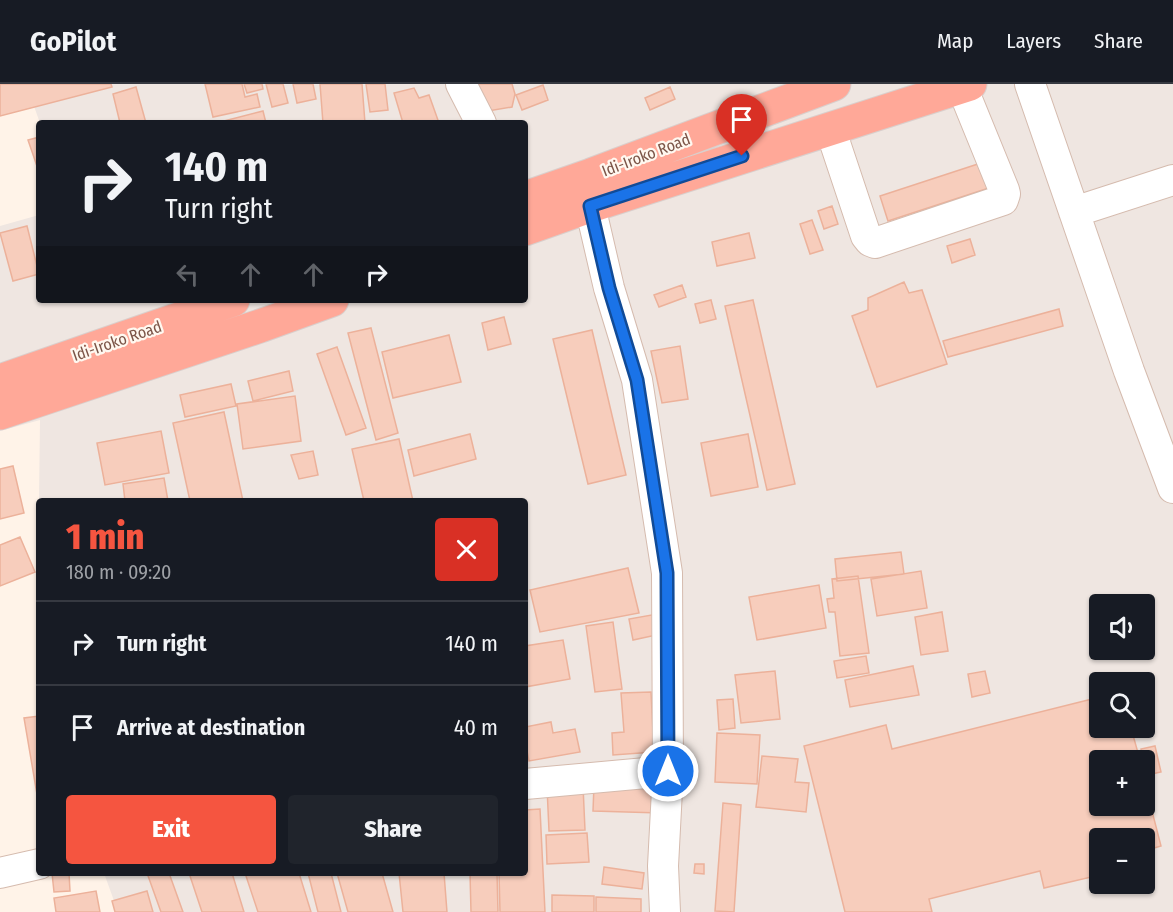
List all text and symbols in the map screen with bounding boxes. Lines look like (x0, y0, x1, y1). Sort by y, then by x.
text: GoPilot (30, 25, 116, 58)
text: Map (937, 28, 973, 54)
text: Layers (1006, 28, 1061, 54)
text: Share (1094, 28, 1143, 54)
pin (716, 94, 767, 156)
icon: arrive (725, 103, 758, 136)
street label: Idi-Iroko Road (599, 129, 693, 181)
text: 140 m (165, 142, 268, 192)
icon: right (66, 144, 144, 222)
text: Turn right (165, 193, 273, 225)
icon: left (171, 258, 204, 291)
icon: ahead (234, 258, 267, 291)
icon: ahead (297, 258, 330, 291)
icon: right (360, 258, 393, 291)
street label: Idi-Iroko Road (70, 317, 164, 365)
text: 1 min (66, 515, 144, 559)
button: close (435, 518, 498, 581)
text: 180 m · 09:20 (66, 560, 171, 584)
map controls (1089, 594, 1155, 894)
button: sound (1089, 594, 1155, 660)
icon: right (66, 627, 99, 660)
text: Turn right (117, 630, 206, 657)
text: 140 m (445, 630, 498, 657)
button: search (1089, 672, 1155, 738)
icon: arrive (66, 711, 99, 744)
text: Arrive at destination (117, 714, 305, 741)
text: 40 m (454, 714, 498, 741)
position arrow (636, 739, 700, 803)
button: + (1089, 750, 1155, 816)
button: Exit (66, 795, 276, 864)
button: Share (288, 795, 498, 864)
button: − (1089, 828, 1155, 894)

